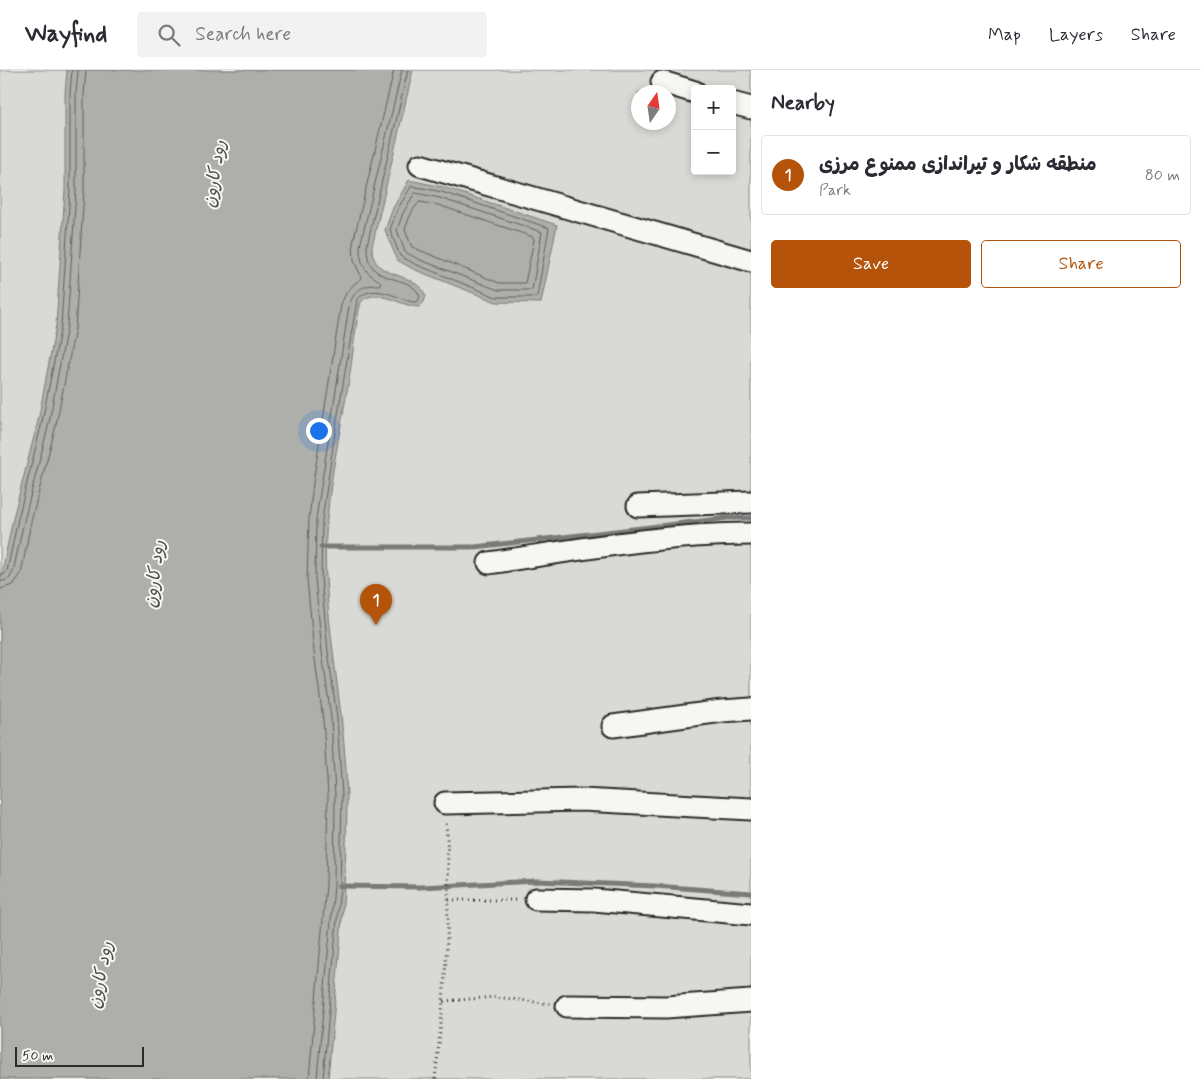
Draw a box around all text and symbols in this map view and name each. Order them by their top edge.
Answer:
search box [137,12,487,57]
text: Wayfind [25,19,107,50]
icon: search [155,21,183,49]
text: Search here [195,22,291,47]
text: Map [988,23,1021,47]
text: Layers [1049,23,1103,47]
text: Share [1131,23,1176,47]
north arrow [631,85,676,130]
map controls [691,85,736,175]
button: + [691,85,736,130]
text: Nearby [771,89,835,117]
button: − [691,130,736,175]
water label: رود کارون [198,138,232,210]
text: منطقه شکار و تیراندازی ممنوع مرزی [819,152,1096,177]
text: 1 [784,165,792,186]
text: 80 m [1145,165,1180,186]
text: Park [819,180,851,201]
button: Save [771,240,971,288]
button: Share [981,240,1181,288]
your location [306,418,332,444]
water label: رود کارون [139,539,171,609]
pin: 1 [360,584,392,625]
water label: رود کارون [83,939,119,1011]
scale bar [15,1044,144,1067]
text: 50 m [22,1047,53,1065]

